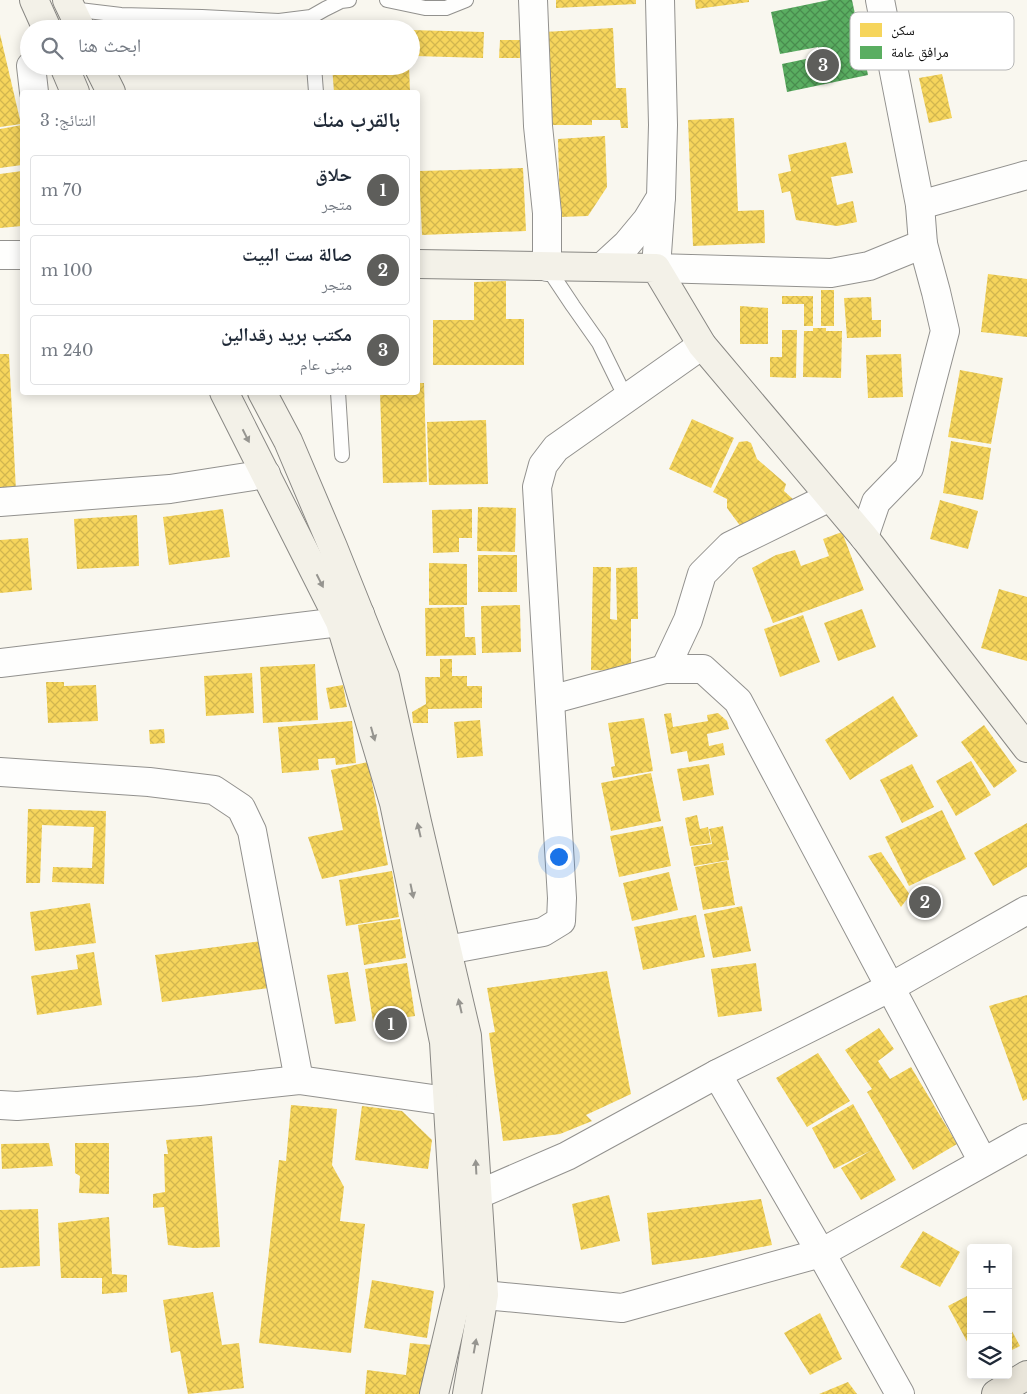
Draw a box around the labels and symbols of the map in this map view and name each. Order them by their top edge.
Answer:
legend [850,12,1014,70]
text: سكن [891,21,915,39]
text: مرافق عامة [891,43,949,62]
pin: 3 [807,46,839,84]
one-way arrow [242,429,250,443]
one-way arrow [316,574,324,588]
one-way arrow [370,726,378,741]
one-way arrow [415,823,423,838]
your location [546,844,572,870]
pin: 2 [909,883,941,921]
one-way arrow [408,884,416,899]
one-way arrow [456,998,464,1013]
pin: 1 [375,1005,407,1043]
one-way arrow [471,1159,479,1175]
one-way arrow [472,1338,480,1354]

